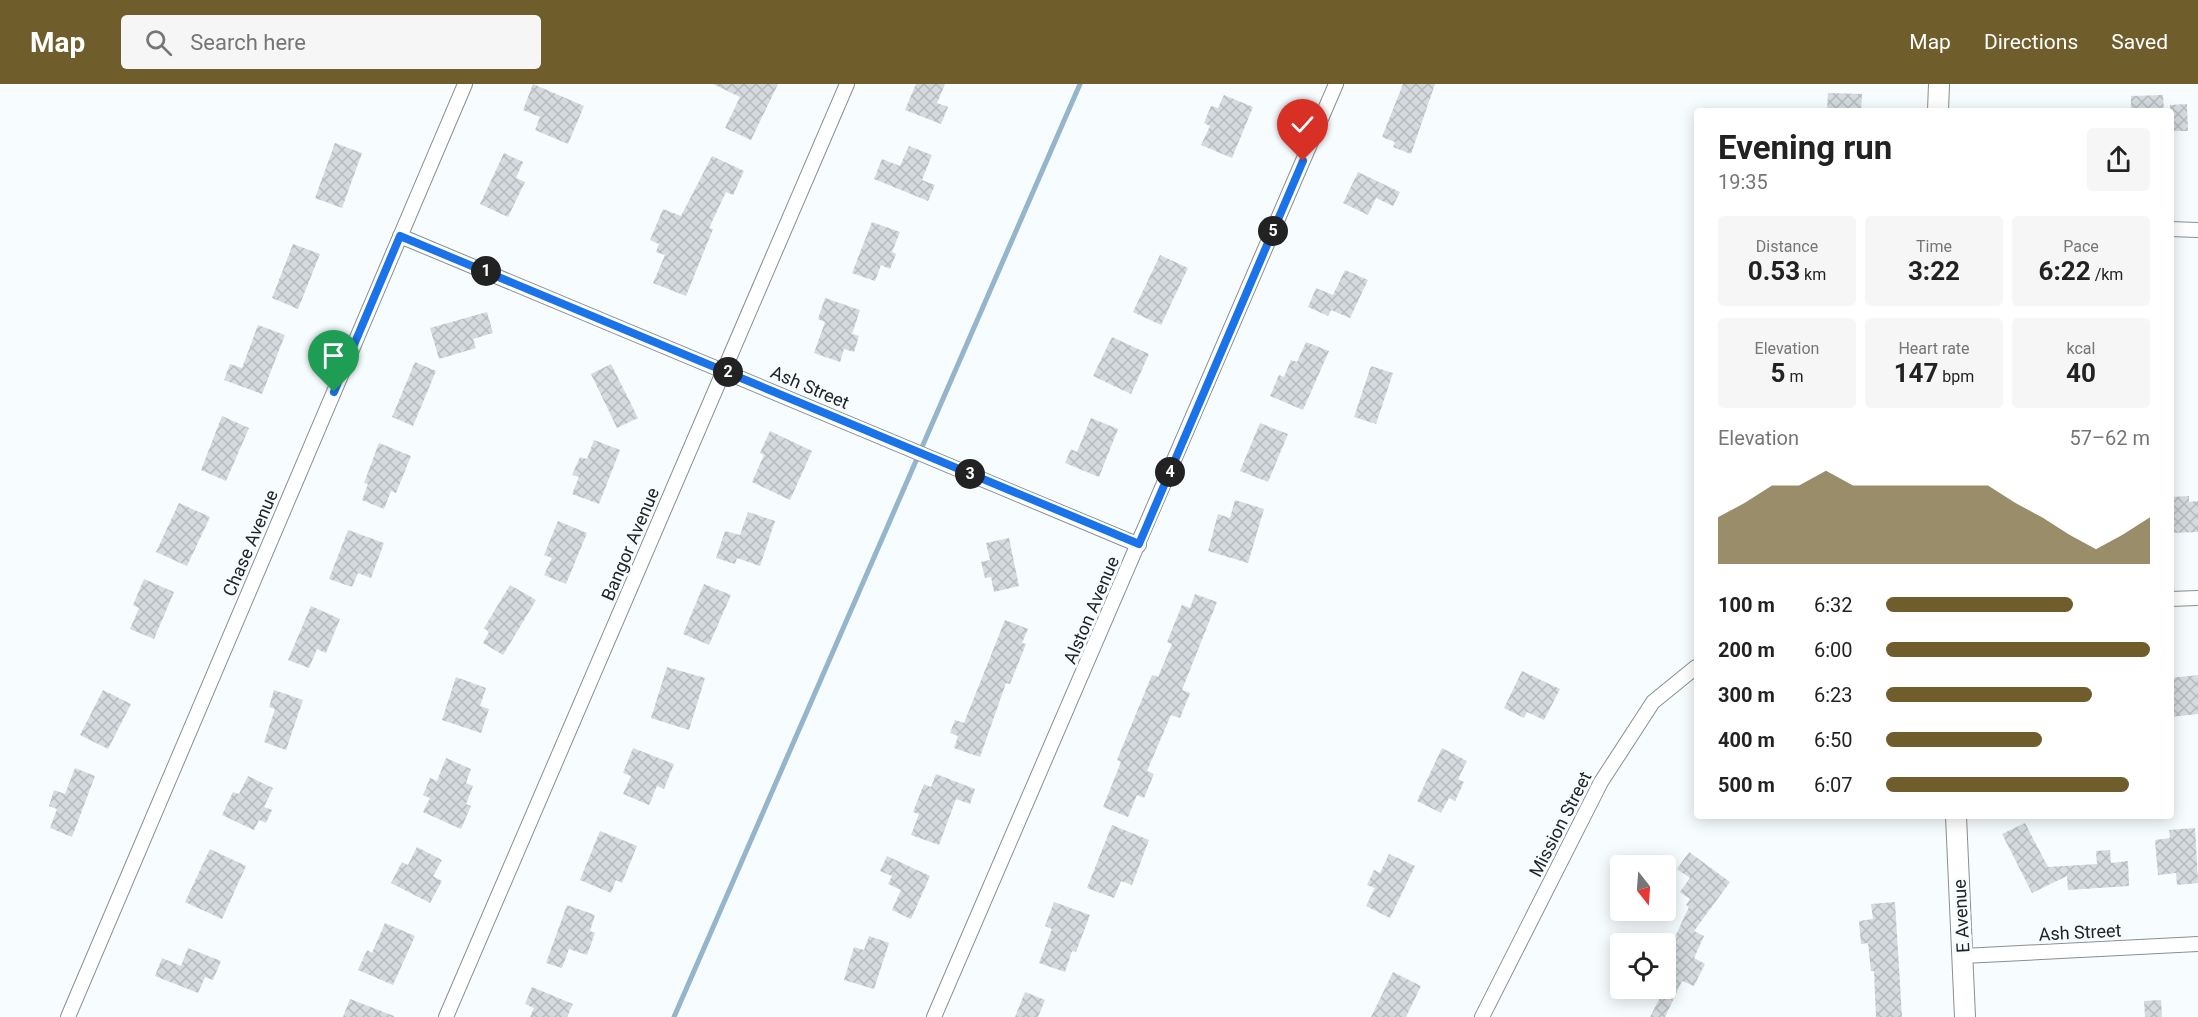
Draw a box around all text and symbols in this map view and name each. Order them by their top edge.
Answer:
search box [121,15,541,69]
text: Map [30,26,85,59]
icon: search [142,26,175,59]
text: Search here [190,30,306,55]
text: Map [1909,30,1951,54]
text: Directions [1984,30,2078,54]
text: Saved [2111,30,2168,54]
pin [1277,99,1328,161]
icon: check [1286,108,1319,141]
text: Evening run [1718,128,1892,167]
button: share [2087,128,2150,191]
text: 19:35 [1718,170,1768,194]
pin: 5 [1258,216,1288,246]
text: 5 [1268,221,1278,240]
text: Distance [1756,237,1818,256]
text: Time [1916,237,1952,256]
text: Pace [2063,237,2099,256]
pin: 1 [471,256,501,286]
text: 0.53 [1748,256,1800,286]
text: 3:22 [1908,256,1960,286]
text: 6:22 [2039,256,2091,286]
text: 1 [481,261,491,280]
text: km [1800,265,1826,284]
text: /km [2091,265,2123,284]
pin [308,330,359,392]
icon: arrive [317,339,350,372]
text: Elevation [1755,339,1819,358]
text: Heart rate [1898,339,1970,358]
text: kcal [2067,339,2095,358]
pin: 2 [713,357,743,387]
text: 5 [1771,358,1785,388]
text: 147 [1894,358,1938,388]
text: 40 [2066,358,2096,388]
street label: Ash Street [768,361,852,413]
text: 2 [723,362,733,381]
text: m [1785,367,1803,386]
text: bpm [1938,367,1974,386]
text: Elevation [1718,426,1799,450]
text: 57–62 m [2069,426,2150,450]
pin: 4 [1155,457,1185,487]
pin: 3 [955,459,985,489]
text: 4 [1165,462,1175,481]
text: 3 [965,464,975,483]
street label: Bangor Avenue [597,484,663,604]
street label: Chase Avenue [218,487,282,599]
street label: Alston Avenue [1059,553,1123,667]
text: 100 m [1718,593,1775,617]
text: 6:32 [1814,593,1853,617]
text: 200 m [1718,638,1775,662]
text: 6:00 [1814,638,1853,662]
text: 300 m [1718,683,1775,707]
text: 6:23 [1814,683,1853,707]
text: 400 m [1718,728,1775,752]
text: 6:50 [1814,728,1853,752]
street label: Mission Street [1524,768,1596,880]
text: 500 m [1718,773,1775,797]
text: 6:07 [1814,773,1853,797]
north arrow [1610,855,1676,921]
map controls [1610,855,1676,999]
street label: E Avenue [1949,879,1973,953]
street label: Ash Street [2038,919,2122,945]
button: locate [1610,933,1676,999]

